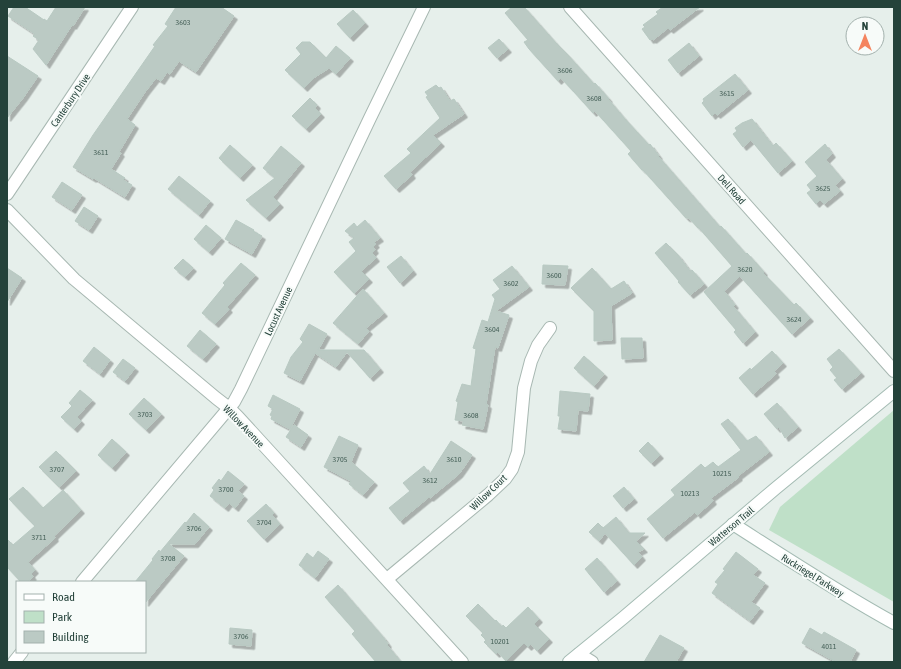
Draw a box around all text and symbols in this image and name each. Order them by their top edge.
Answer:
north arrow [845,16,885,56]
house number: 3603 [175,18,191,27]
text: N [862,20,868,32]
house number: 3606 [557,66,573,75]
street label: Canterbury Drive [49,71,92,129]
house number: 3615 [719,89,735,98]
house number: 3608 [586,94,602,103]
house number: 3611 [93,148,109,157]
street label: Dell Road [716,172,748,207]
house number: 3625 [815,184,831,193]
house number: 3620 [737,265,753,274]
house number: 3600 [546,271,562,280]
house number: 3602 [503,279,519,288]
street label: Locust Avenue [262,285,295,337]
house number: 3624 [786,315,802,324]
house number: 3604 [484,325,500,334]
street label: Willow Avenue [221,403,267,450]
house number: 3703 [137,410,153,419]
house number: 3608 [463,411,479,420]
house number: 3705 [332,455,348,464]
house number: 3610 [446,455,462,464]
house number: 3707 [49,465,65,474]
house number: 10215 [713,469,732,478]
street label: Willow Court [468,472,509,512]
house number: 3612 [422,476,438,485]
house number: 3700 [218,485,234,494]
house number: 10213 [681,489,700,498]
street label: Watterson Trail [707,504,756,548]
house number: 3704 [256,518,272,527]
house number: 3706 [186,524,202,533]
house number: 3711 [31,533,47,542]
street label: Ruckriegel Parkway [779,552,846,599]
house number: 3708 [160,554,176,563]
legend [16,581,146,653]
text: Road [52,590,75,604]
text: Park [52,610,73,624]
text: Building [52,630,90,644]
house number: 3706 [233,632,249,641]
house number: 10201 [491,637,510,646]
house number: 4011 [821,642,837,651]

